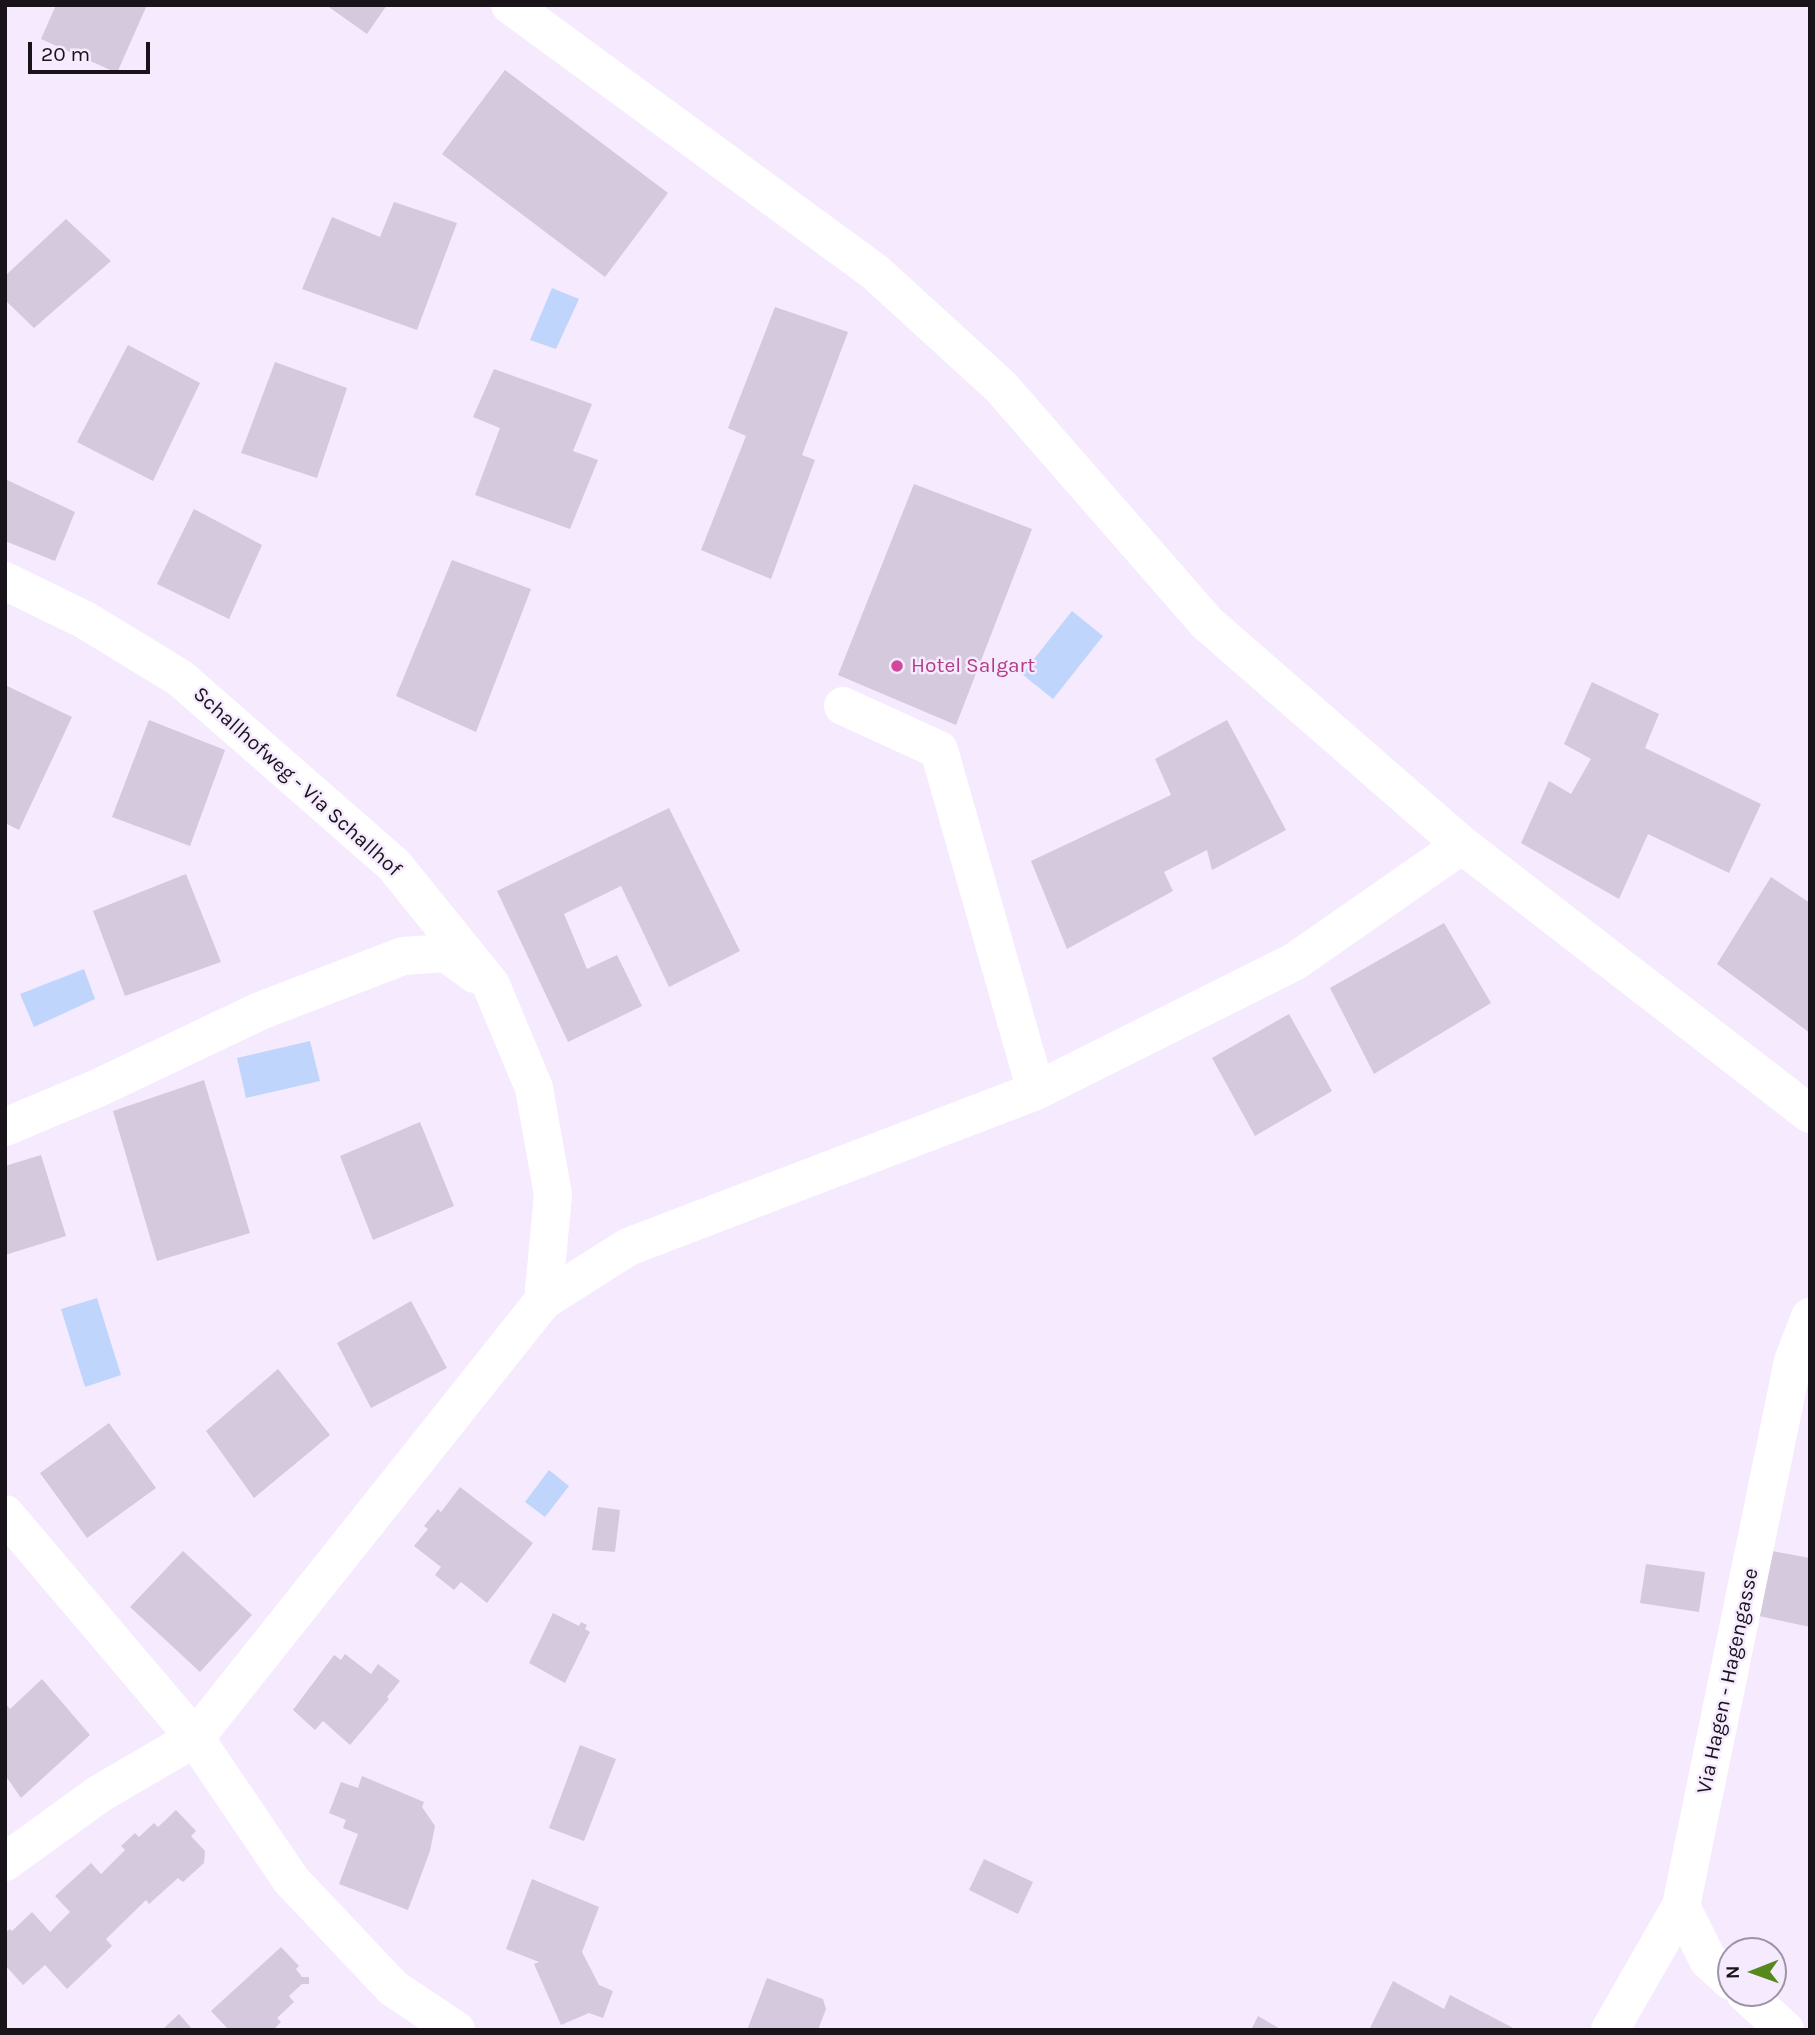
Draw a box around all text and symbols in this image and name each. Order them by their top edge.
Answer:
scale bar [32,28,154,72]
text: 20 m [41,42,90,66]
place label: Hotel Salgart [911,653,1035,679]
marker: Hotel Salgart [889,658,905,674]
street label: Schallhofweg - Via Schallhof [188,682,406,882]
street label: Via Hagen - Hagengasse [1692,1566,1764,1796]
north arrow [1717,1937,1787,2007]
text: N [1722,1965,1744,1979]

